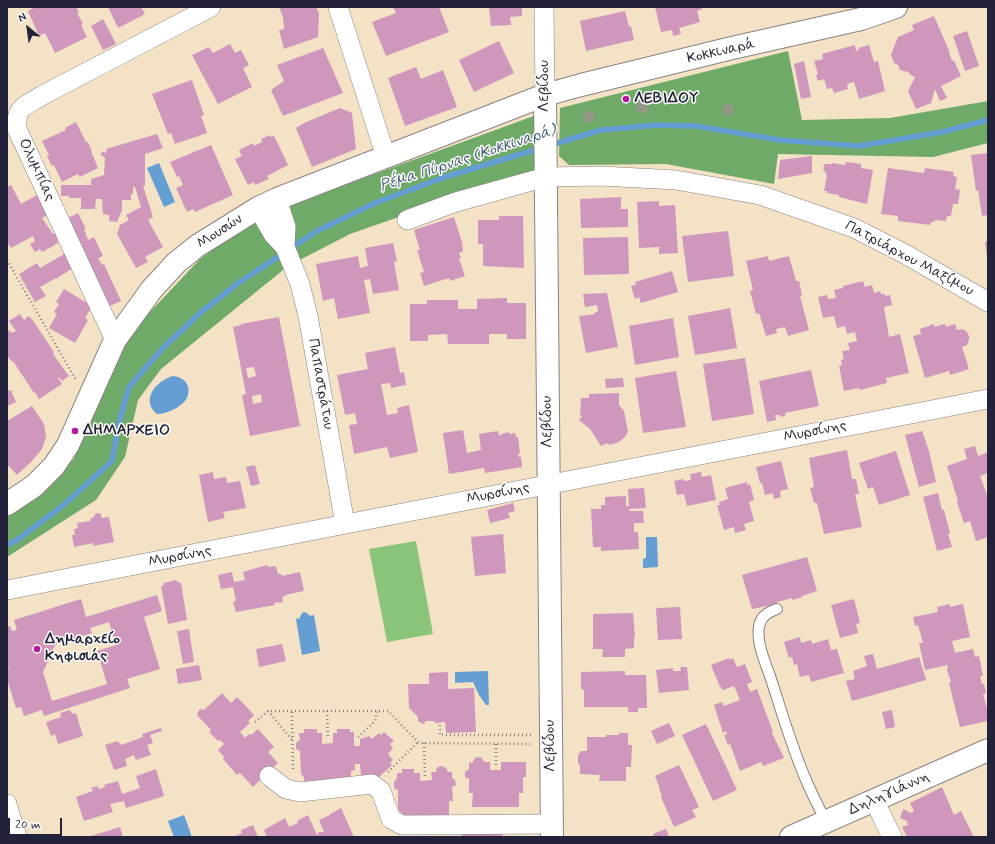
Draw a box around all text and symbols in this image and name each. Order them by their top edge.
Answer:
north arrow [8,8,48,48]
text: N [16,10,29,25]
street label: Κοκκιναρά [685,35,757,69]
street label: Λεβίδου [536,60,554,112]
place label: ΛΕΒΙΔΟΥ [634,90,698,108]
marker: ΛΕΒΙΔΟΥ [621,94,631,104]
water label: Ρέμα Πύρνας (Κοκκιναρά) [378,121,558,197]
street label: Ολυμπίας [14,136,58,204]
street label: Μουσών [194,211,246,253]
street label: Πατριάρχου Μαξίμου [842,217,976,301]
street label: Παπαστράτου [303,337,337,431]
street label: Λεβίδου [539,396,557,448]
street label: Μυρσίνης [782,417,848,447]
place label: ΔΗΜΑΡΧΕΙΟ [83,422,170,440]
marker: ΔΗΜΑΡΧΕΙΟ [70,426,80,436]
street label: Μυρσίνης [465,479,531,509]
street label: Μυρσίνης [147,542,213,572]
place label: Δημαρχείο Κηφισιάς [45,631,120,666]
marker: Δημαρχείο Κηφισιάς [32,644,42,654]
street label: Λεβίδου [542,720,560,772]
street label: Δηληγιάννη [846,768,932,820]
scale bar [10,810,64,836]
text: 20 m [15,817,41,833]

